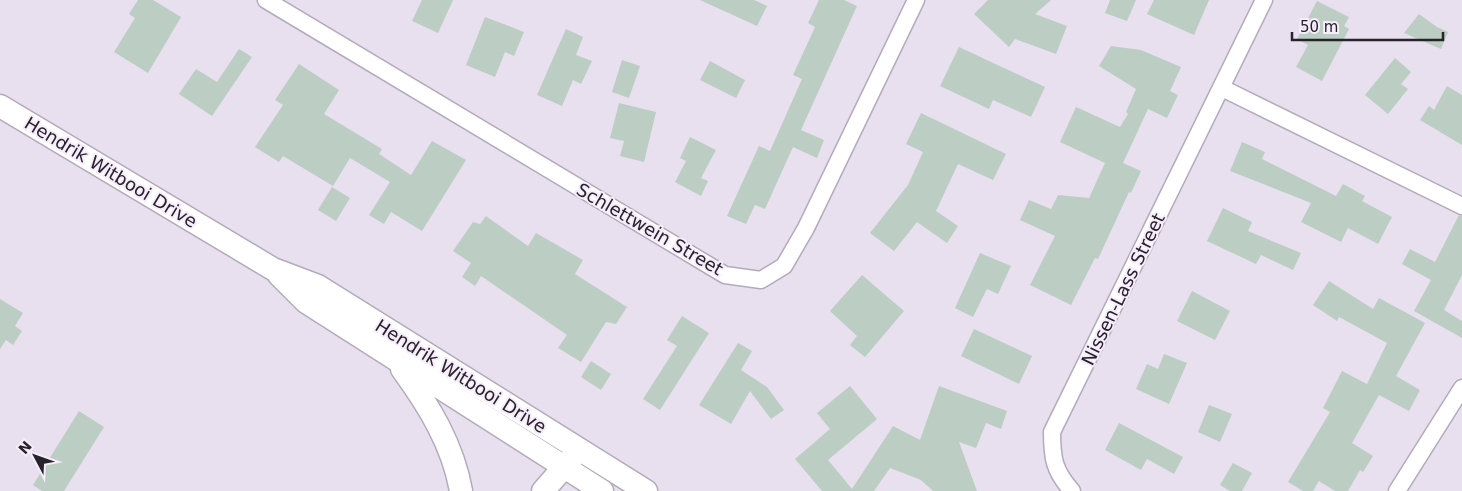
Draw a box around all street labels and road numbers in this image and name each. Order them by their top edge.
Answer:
street label: Hendrik Witbooi Drive [21,112,201,232]
street label: Schlettwein Street [573,179,727,279]
street label: Nissen-Lass Street [1077,210,1169,368]
street label: Hendrik Witbooi Drive [372,315,550,437]

